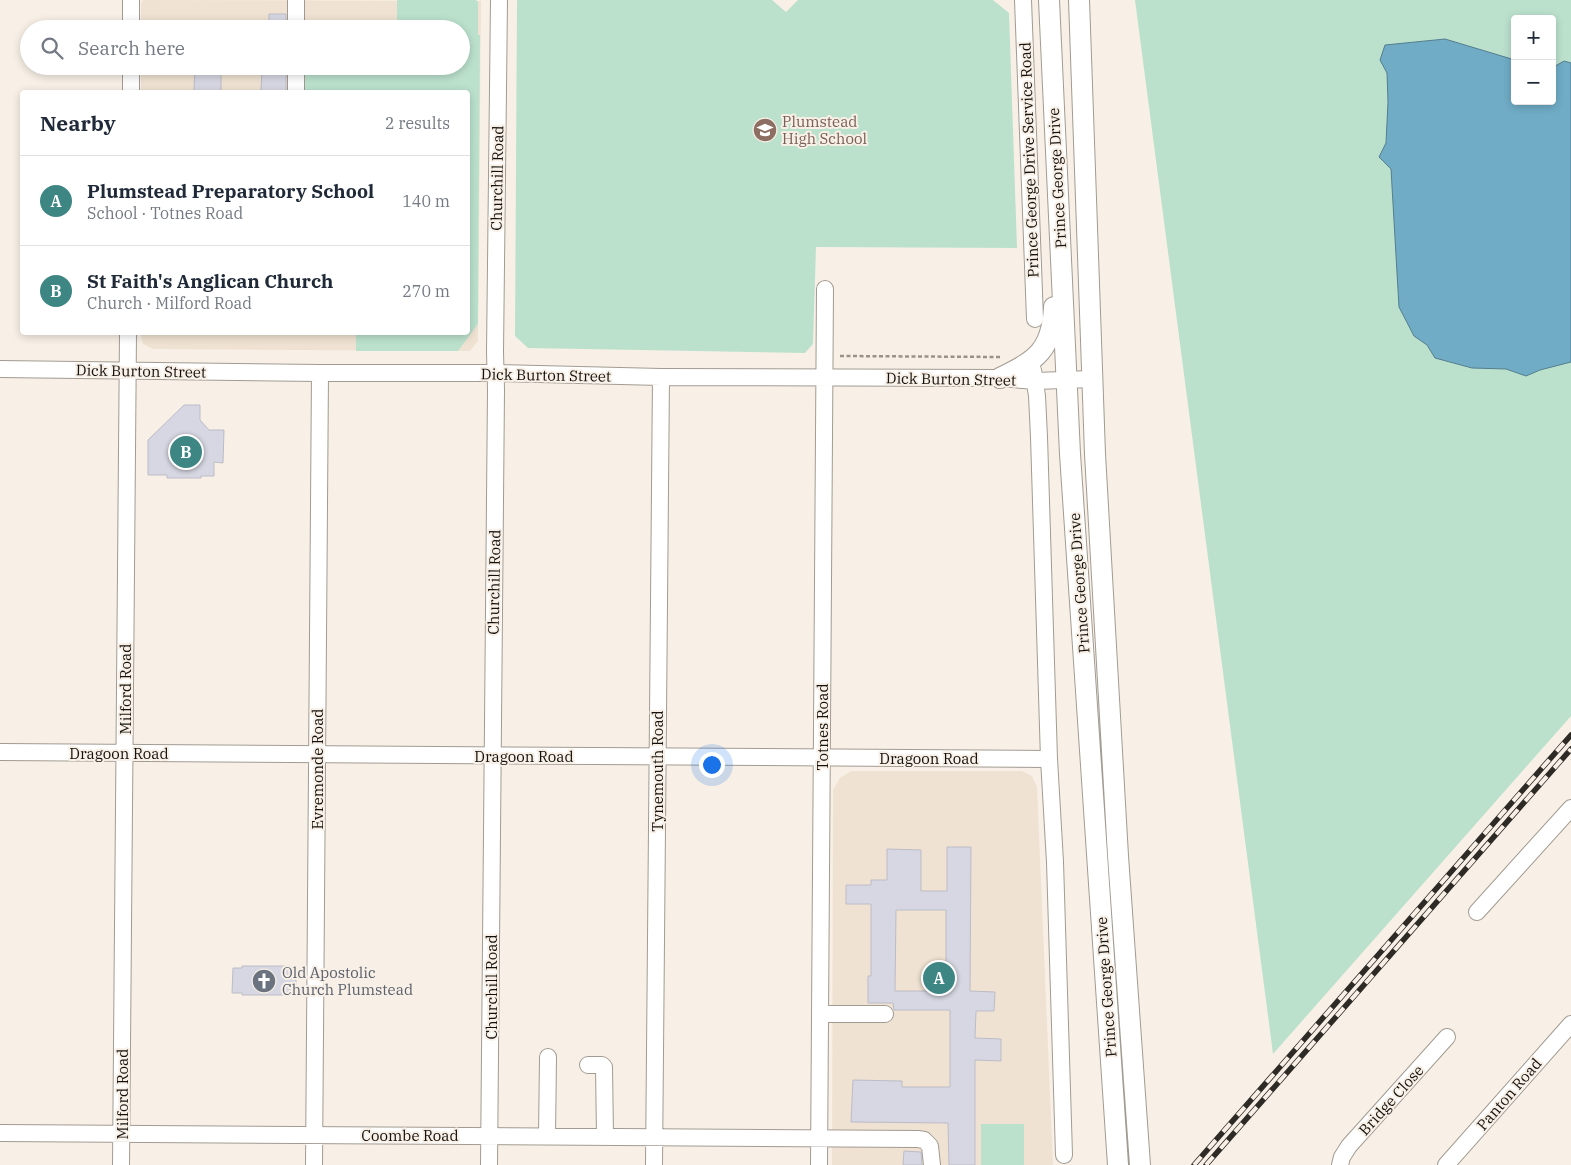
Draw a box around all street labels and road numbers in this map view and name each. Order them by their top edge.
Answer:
street label: Prince George Drive Service Road [1015,42,1043,278]
street label: Prince George Drive [1044,107,1070,249]
street label: Churchill Road [487,125,507,231]
street label: Dick Burton Street [76,360,206,382]
street label: Dick Burton Street [481,364,611,386]
street label: Dick Burton Street [886,368,1016,390]
street label: Prince George Drive [1065,512,1093,654]
street label: Churchill Road [484,529,504,635]
street label: Milford Road [116,644,135,734]
street label: Totnes Road [813,683,832,771]
street label: Evremonde Road [308,709,327,830]
street label: Tynemouth Road [648,710,667,832]
street label: Dragoon Road [69,744,169,763]
street label: Dragoon Road [474,747,574,766]
street label: Dragoon Road [879,749,979,768]
street label: Prince George Drive [1092,916,1120,1058]
street label: Churchill Road [482,934,501,1040]
street label: Milford Road [113,1049,132,1139]
street label: Panton Road [1472,1054,1546,1134]
street label: Bridge Close [1354,1061,1428,1139]
street label: Coombe Road [361,1126,459,1145]

